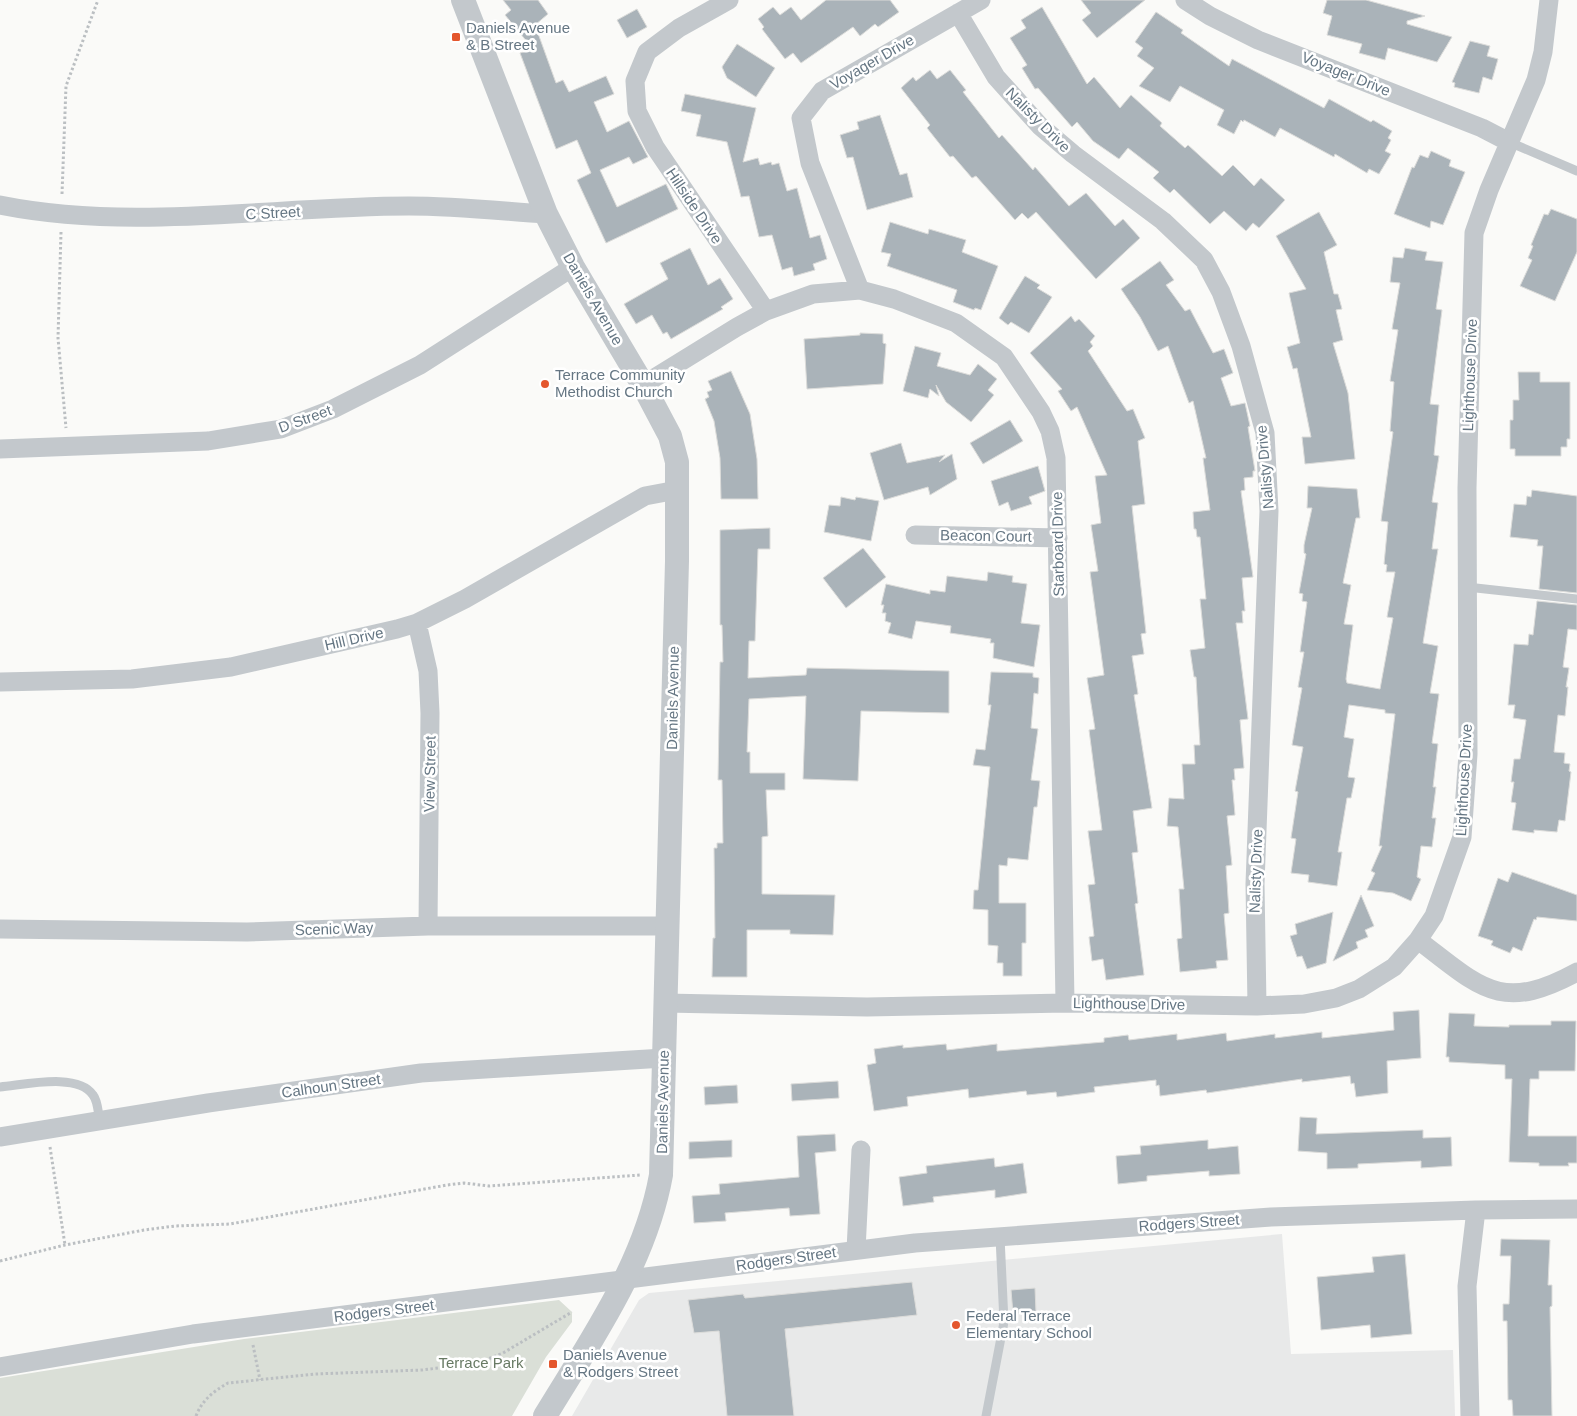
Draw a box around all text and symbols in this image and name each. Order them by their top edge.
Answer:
place label: Daniels Avenue & B Street [466,19,570,53]
marker: Daniels Avenue & B Street [450,31,462,43]
street label: Voyager Drive [827,31,917,92]
street label: Voyager Drive [1299,48,1393,99]
street label: Nalisty Drive [1003,84,1074,155]
street label: Hillside Drive [663,165,726,247]
street label: C Street [245,203,302,222]
street label: Daniels Avenue [560,249,627,348]
street label: Lighthouse Drive [1459,318,1480,432]
place label: Terrace Community Methodist Church [555,366,686,400]
marker: Terrace Community Methodist Church [539,378,551,390]
street label: D Street [276,401,334,436]
street label: Nalisty Drive [1252,424,1277,510]
street label: Starboard Drive [1048,491,1067,597]
street label: Beacon Court [940,526,1033,545]
street label: Hill Drive [323,623,385,654]
street label: Daniels Avenue [663,646,682,750]
street label: Lighthouse Drive [1452,723,1475,837]
street label: View Street [420,735,439,812]
street label: Nalisty Drive [1246,829,1265,913]
street label: Scenic Way [294,919,374,938]
street label: Lighthouse Drive [1073,994,1185,1013]
street label: Daniels Avenue [653,1050,672,1154]
street label: Calhoun Street [280,1070,382,1101]
street label: Rodgers Street [1138,1210,1241,1234]
street label: Rodgers Street [735,1243,838,1274]
street label: Rodgers Street [333,1296,436,1325]
place label: Federal Terrace Elementary School [966,1307,1092,1341]
marker: Federal Terrace Elementary School [950,1319,962,1331]
place label: Daniels Avenue & Rodgers Street [563,1346,679,1380]
park label: Terrace Park [438,1354,524,1371]
marker: Daniels Avenue & Rodgers Street [547,1358,559,1370]

